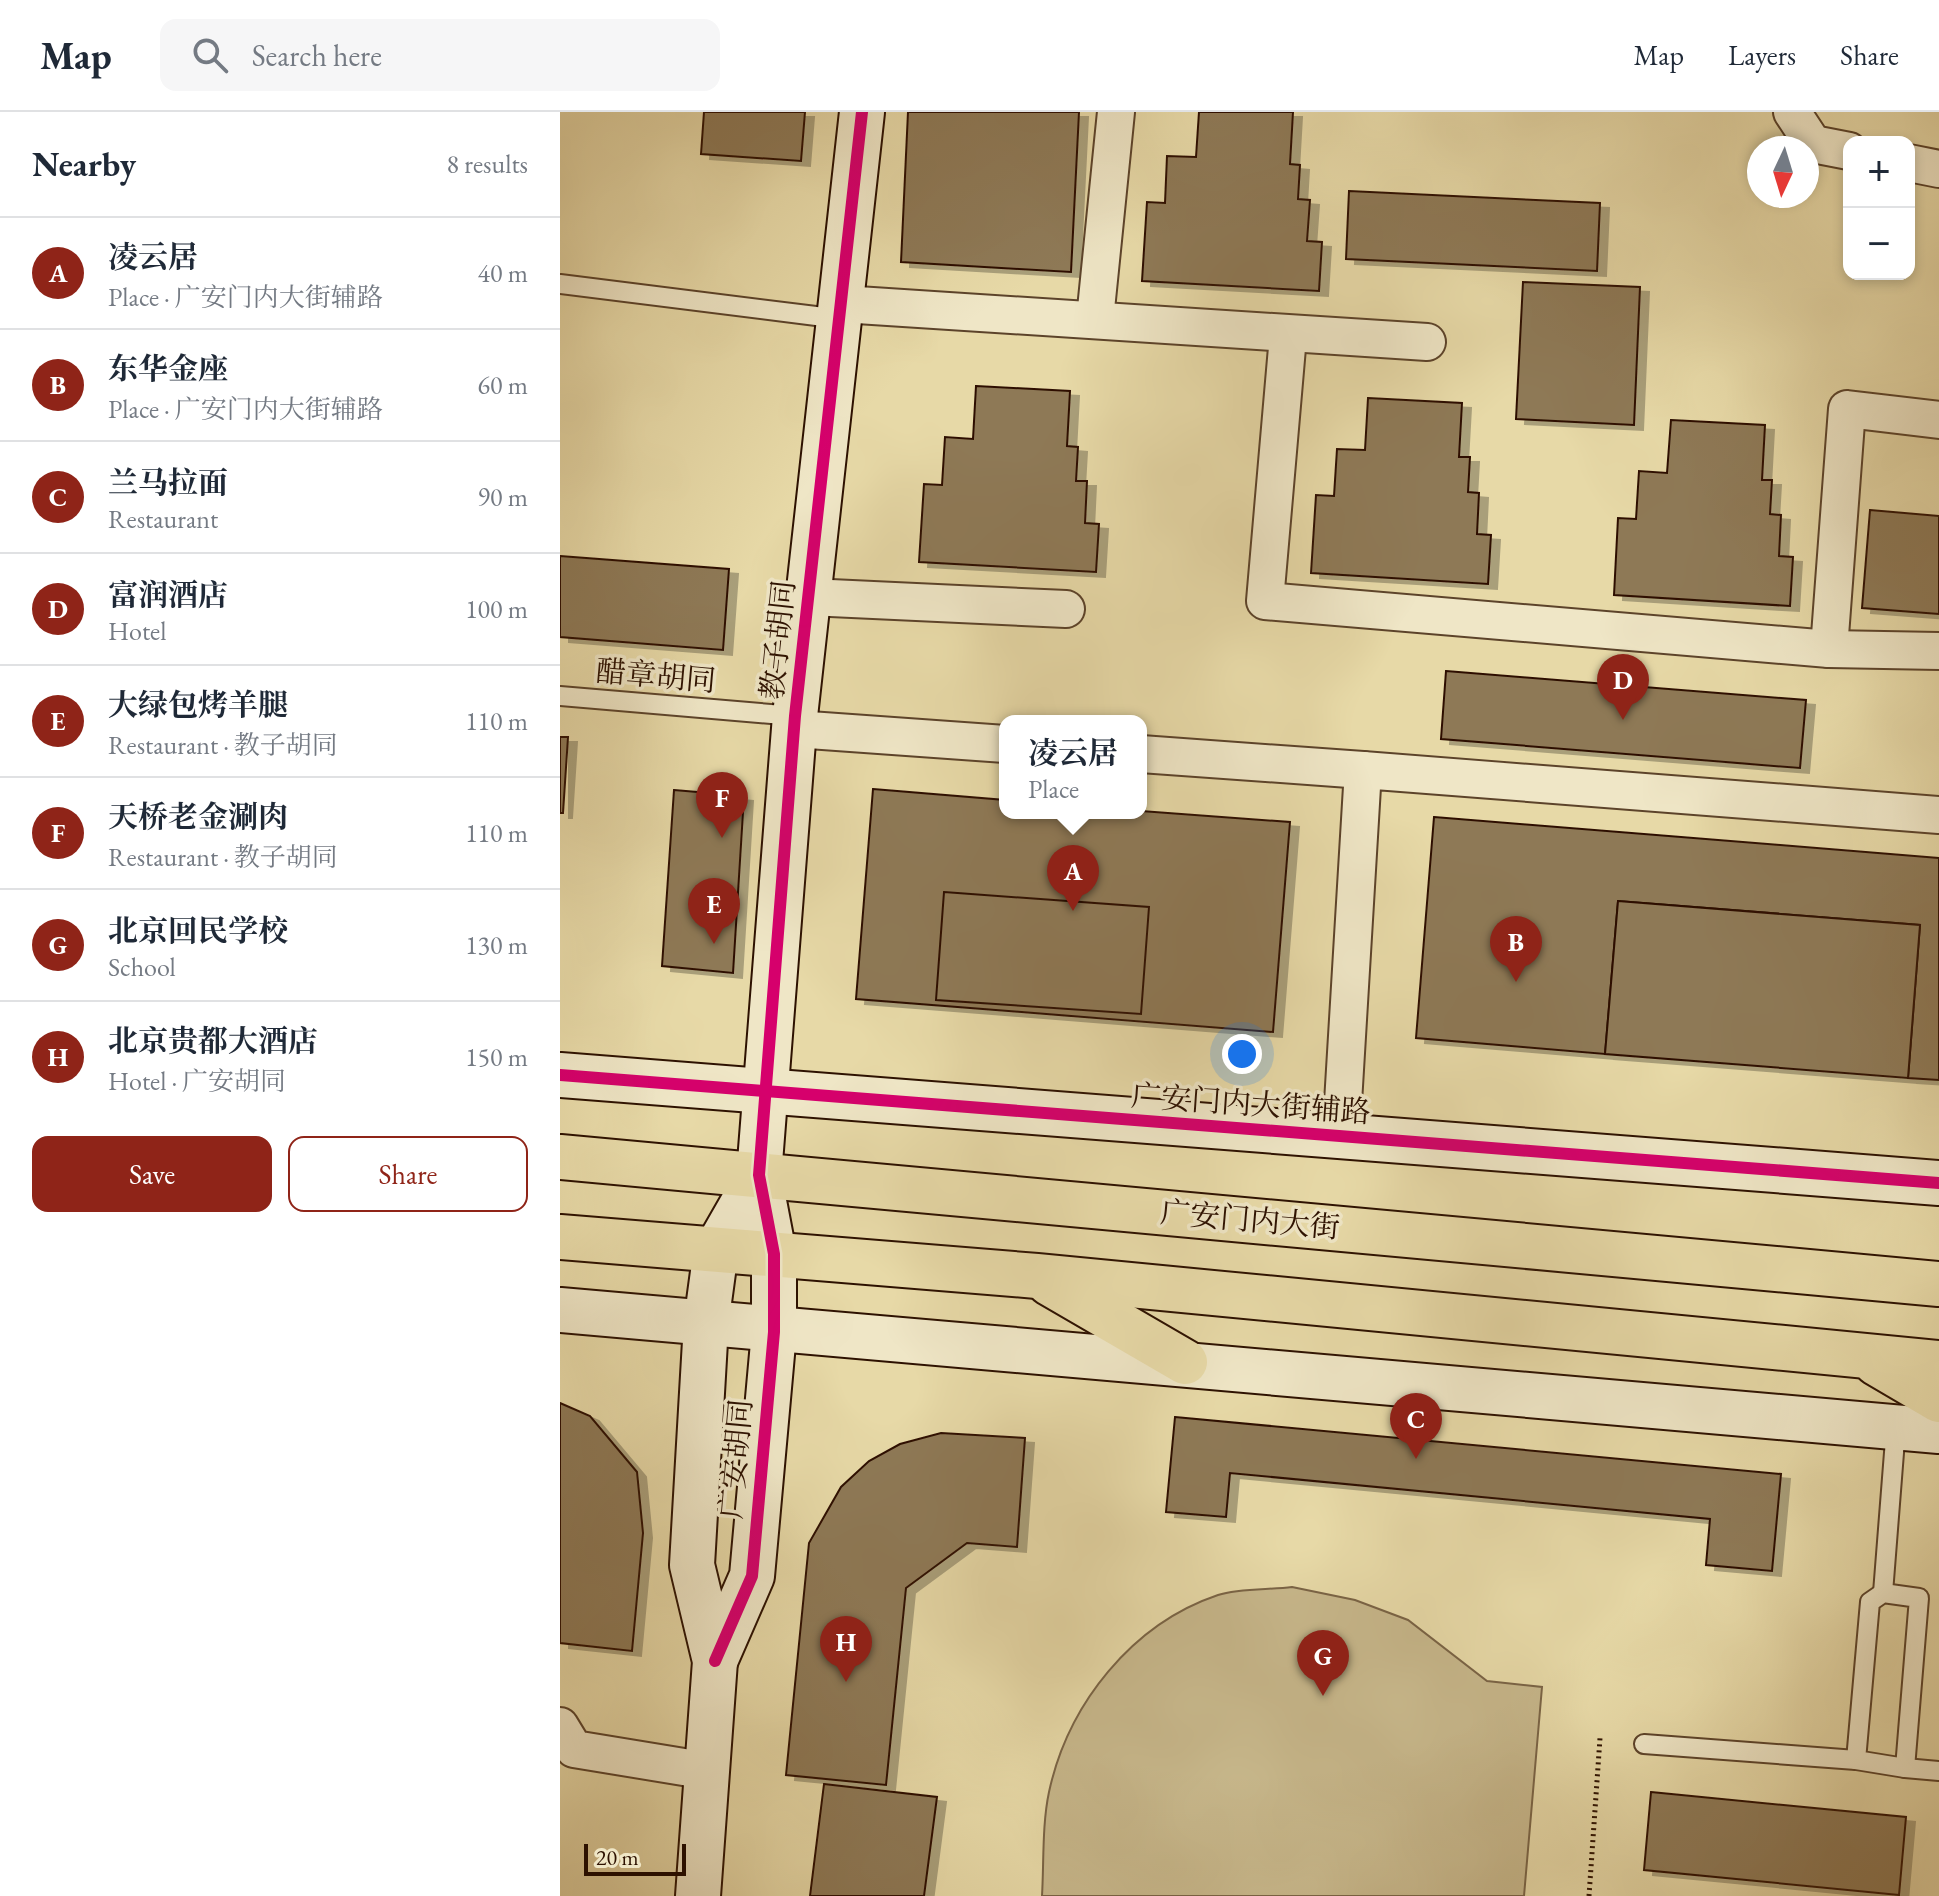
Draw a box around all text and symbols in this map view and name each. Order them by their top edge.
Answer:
search box [160,19,720,91]
text: Map [40,31,112,80]
icon: search [188,33,232,77]
text: Search here [252,36,382,75]
text: Map [1634,37,1684,73]
text: Layers [1728,37,1796,73]
text: Share [1840,37,1899,73]
north arrow [1747,136,1819,208]
map controls [1843,136,1915,280]
button: + [1843,136,1915,208]
text: Nearby [32,142,136,186]
text: 8 results [447,147,528,181]
button: − [1843,208,1915,280]
text: 凌云居 [108,237,198,276]
text: A [49,256,67,290]
text: 40 m [478,256,528,290]
text: Place · 广安门内大街辅路 [108,280,383,314]
text: 东华金座 [108,349,228,388]
text: B [50,368,66,402]
text: 60 m [478,368,528,402]
text: Place · 广安门内大街辅路 [108,392,383,426]
text: 兰马拉面 [108,463,228,502]
text: C [49,480,67,514]
text: 90 m [478,480,528,514]
text: Restaurant [108,502,218,536]
text: 富润酒店 [108,575,228,614]
street label: 教子胡同 [752,578,803,702]
text: D [48,592,68,626]
text: 100 m [465,592,528,626]
text: Hotel [108,614,166,648]
street label: 醋章胡同 [595,651,718,700]
pin: D [1597,654,1649,720]
text: 大绿包烤羊腿 [108,685,288,724]
text: E [51,704,65,738]
text: 110 m [465,704,528,738]
popup [999,715,1147,819]
text: Restaurant · 教子胡同 [108,728,338,762]
text: 凌云居 [1028,733,1118,772]
pin: F [696,772,748,838]
text: Place [1028,772,1079,806]
text: 天桥老金涮肉 [108,797,288,836]
text: F [51,816,65,850]
text: 110 m [465,816,528,850]
text: Restaurant · 教子胡同 [108,840,338,874]
pin: A [1047,845,1099,911]
pin: E [688,878,740,944]
text: 北京回民学校 [108,911,288,950]
pin: B [1490,916,1542,982]
text: G [49,928,67,962]
text: 130 m [465,928,528,962]
text: School [108,950,176,984]
text: 北京贵都大酒店 [108,1021,318,1060]
your location [1222,1034,1262,1074]
text: H [48,1040,68,1074]
text: 150 m [465,1040,528,1074]
text: Hotel · 广安胡同 [108,1064,286,1098]
street label: 广安门内大街辅路 [1130,1076,1372,1131]
button: Save [32,1136,272,1212]
button: Share [288,1136,528,1212]
street label: 广安门内大街 [1159,1192,1341,1247]
pin: C [1390,1393,1442,1459]
street label: 广安胡同 [711,1397,760,1520]
pin: H [820,1616,872,1682]
pin: G [1297,1630,1349,1696]
scale bar [584,1840,686,1876]
text: 20 m [596,1843,639,1872]

